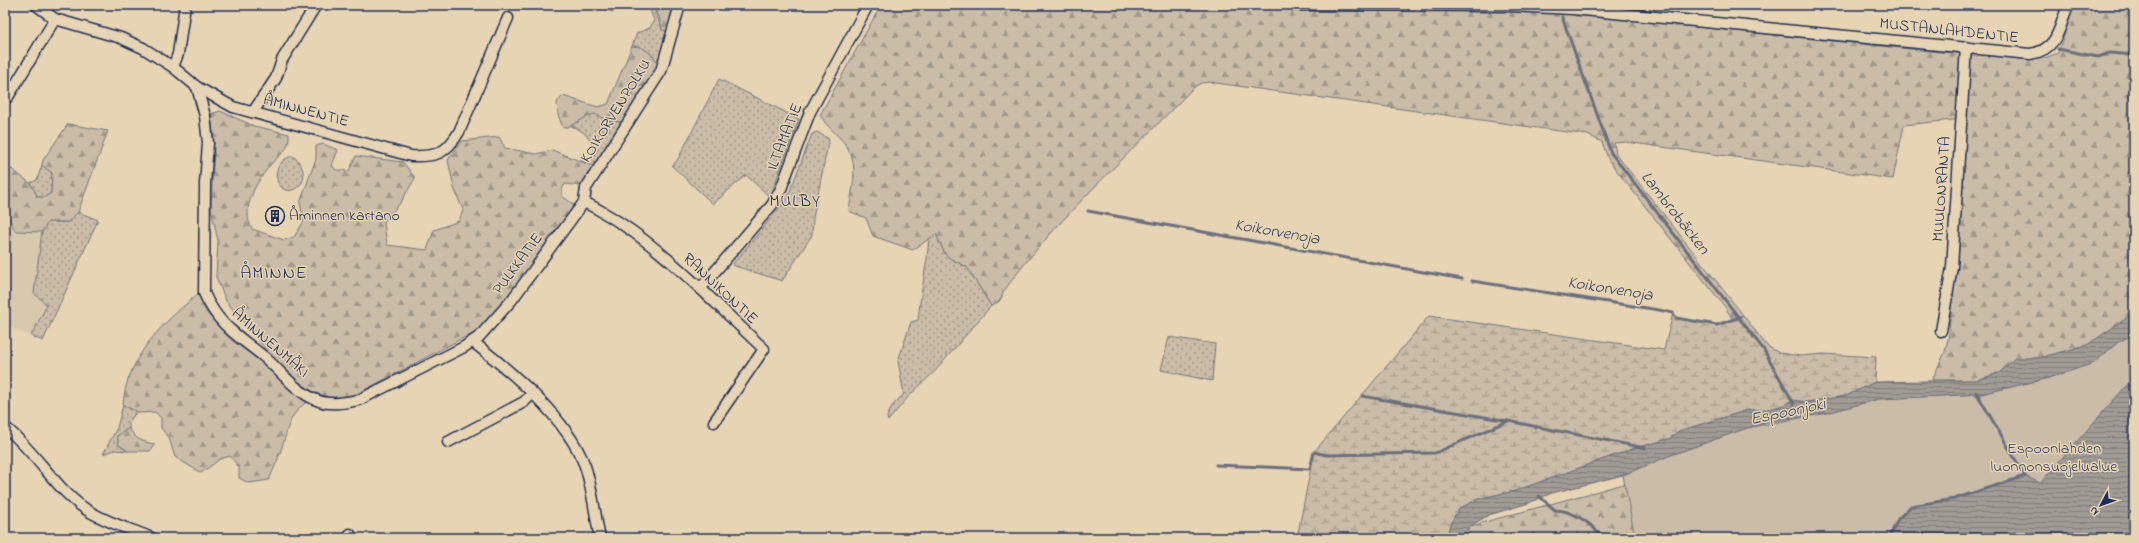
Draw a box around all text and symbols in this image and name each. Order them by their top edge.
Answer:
street label: MUSTANLAHDENTIE [1878,12,2020,50]
street label: KOIKORVENPOLKU [574,54,658,168]
street label: ÅMINNENTIE [260,88,352,134]
street label: ILTAMATIE [761,100,809,174]
street label: MUULONRANTA [1926,135,1958,243]
water label: Lambrobäcken [1634,166,1716,261]
district label: MULBY [769,189,821,214]
place label: Åminnen kartano [289,204,400,228]
building icon: Åminnen kartano [264,205,286,227]
water label: Koikorvenoja [1233,212,1322,252]
street label: PULKKATIE [487,228,549,300]
street label: RANNIKONTIE [677,248,763,330]
district label: ÅMINNE [240,261,308,287]
water label: Koikorvenoja [1566,270,1655,308]
street label: ÅMINNENMÄKI [226,302,314,384]
water label: Espoonjoki [1748,391,1830,432]
park label: Espoonlahden luonnonsuojelualue [1990,437,2118,479]
north arrow [2081,485,2121,525]
text: N [2086,503,2103,519]

